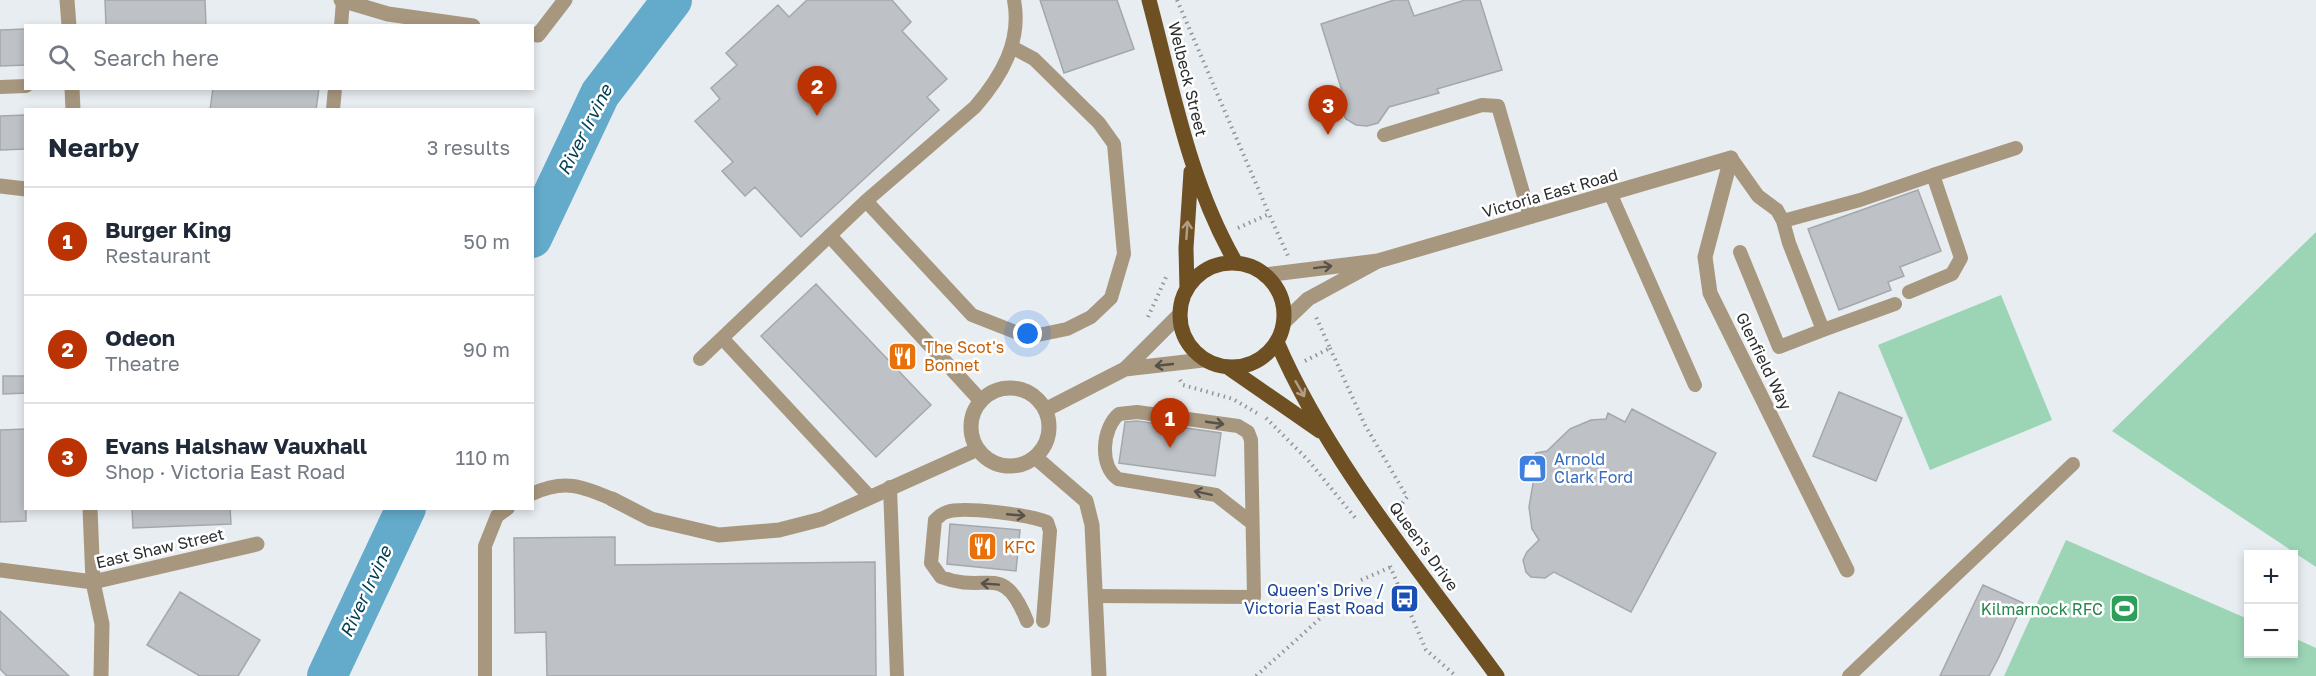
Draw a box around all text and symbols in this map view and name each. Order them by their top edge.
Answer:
street label: Welbeck Street [1164,20,1212,138]
search box [24,24,534,90]
icon: search [45,41,78,74]
text: Search here [93,44,219,71]
pin: 2 [798,66,836,116]
water label: River Irvine [552,79,617,178]
pin: 3 [1308,86,1348,135]
text: Nearby [48,132,139,163]
text: 3 results [427,135,510,159]
street label: Victoria East Road [1480,164,1620,222]
text: Burger King [105,216,231,243]
one-way arrow [1182,221,1193,241]
text: 1 [62,229,73,253]
text: 50 m [463,229,510,253]
text: Restaurant [105,243,211,267]
one-way arrow [1313,261,1333,272]
street label: Glenfield Way [1732,309,1796,413]
your location [1013,319,1042,348]
text: Odeon [105,324,175,351]
text: 2 [61,337,74,361]
text: 90 m [463,337,510,361]
place label: The Scot's Bonnet [924,337,1004,375]
restaurant icon: The Scot's Bonnet [887,340,919,372]
text: Theatre [105,351,180,375]
one-way arrow [1155,360,1174,371]
one-way arrow [1294,380,1306,397]
pin: 1 [1150,398,1190,448]
one-way arrow [1205,417,1225,428]
text: Evans Halshaw Vauxhall [105,432,367,459]
text: 3 [61,445,74,469]
text: 110 m [456,445,510,469]
place label: Arnold Clark Ford [1554,449,1633,487]
shop icon: Arnold Clark Ford [1517,452,1549,484]
text: Shop · Victoria East Road [105,459,345,483]
one-way arrow [1194,487,1213,498]
street label: Queen's Drive [1385,497,1463,595]
one-way arrow [1005,510,1025,521]
street label: East Shaw Street [94,524,226,572]
restaurant icon: KFC [967,531,999,563]
place label: KFC [1004,537,1035,557]
water label: River Irvine [334,541,397,641]
map controls [2244,550,2298,658]
button: + [2244,550,2298,604]
one-way arrow [981,578,1001,589]
place label: Queen's Drive / Victoria East Road [1244,580,1384,618]
bus stop icon: Queen's Drive / Victoria East Road [1389,583,1421,615]
sports icon: Kilmarnock RFC [2108,593,2140,625]
place label: Kilmarnock RFC [1981,599,2103,619]
button: − [2244,604,2298,658]

